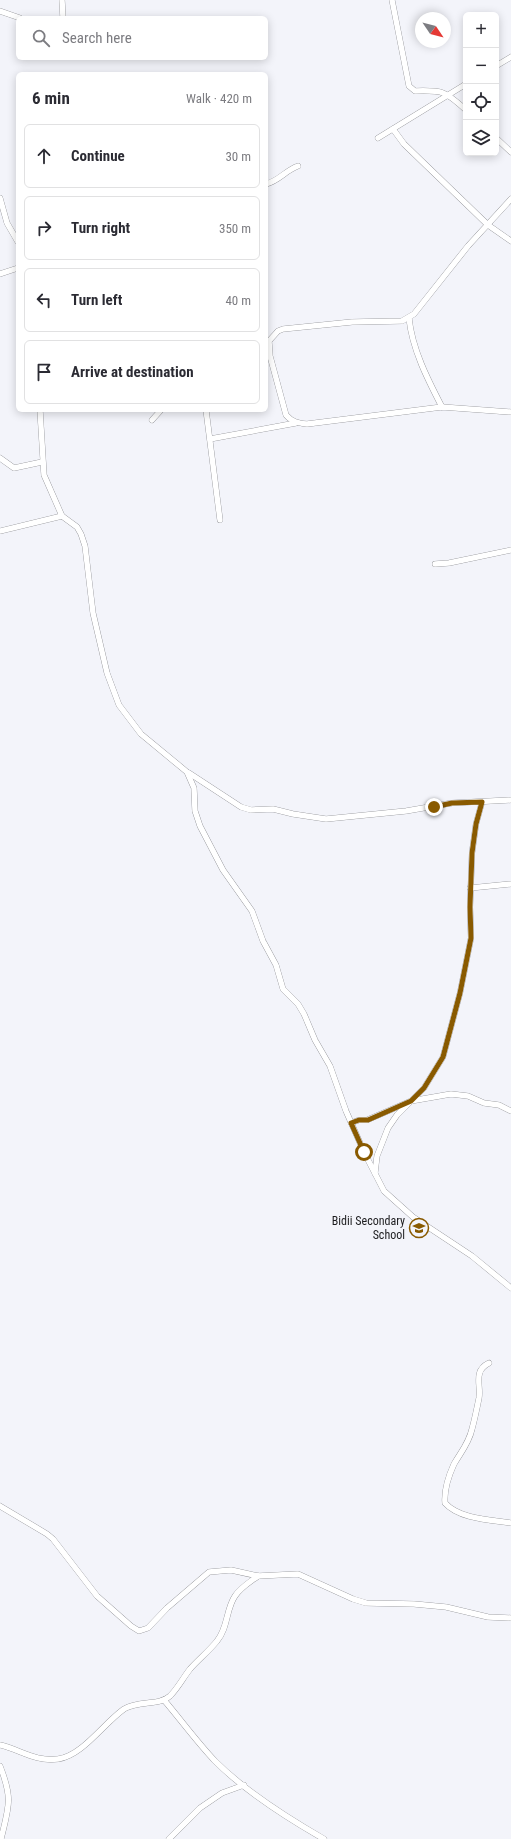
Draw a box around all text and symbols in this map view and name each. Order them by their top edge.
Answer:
north arrow [415,12,451,48]
map controls [463,12,499,156]
button: + [463,12,499,48]
search box [16,16,268,60]
icon: search [30,27,52,49]
text: Search here [62,29,132,47]
button: − [463,48,499,84]
button: locate [463,84,499,120]
text: 6 min [32,88,70,108]
text: Walk · 420 m [186,91,252,106]
button: layers [463,120,499,156]
icon: ahead [33,145,55,167]
text: Continue [71,147,125,165]
text: 30 m [225,149,251,164]
icon: right [33,217,55,239]
text: Turn right [71,219,130,237]
text: 350 m [219,221,251,236]
icon: left [33,289,55,311]
text: Turn left [71,291,122,309]
text: 40 m [225,293,251,308]
icon: arrive [33,361,55,383]
text: Arrive at destination [71,363,194,381]
route end [425,798,443,816]
route start [355,1143,373,1161]
place label: Bidii Secondary School [332,1214,405,1242]
school or university icon: Bidii Secondary School [408,1217,430,1239]

